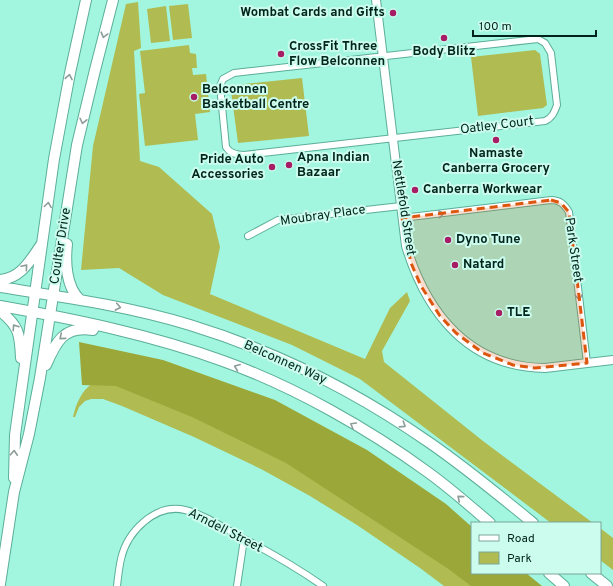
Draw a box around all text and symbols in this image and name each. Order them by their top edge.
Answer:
place label: Wombat Cards and Gifts [240,5,385,21]
marker: Wombat Cards and Gifts [388,8,398,18]
scale bar [473,12,596,38]
text: 100 m [479,19,512,35]
one-way arrow [100,31,109,38]
marker: Body Blitz [439,33,449,43]
place label: CrossFit Three Flow Belconnen [289,39,385,70]
place label: Body Blitz [412,44,476,60]
marker: CrossFit Three Flow Belconnen [276,49,286,59]
one-way arrow [65,73,73,80]
place label: Belconnen Basketball Centre [202,82,309,113]
marker: Belconnen Basketball Centre [189,92,199,102]
street label: Oatley Court [459,114,535,138]
one-way arrow [79,118,87,124]
marker: Namaste Canberra Grocery [491,135,501,145]
place label: Namaste Canberra Grocery [442,146,551,177]
place label: Apna Indian Bazaar [297,150,370,181]
place label: Pride Auto Accessories [191,152,264,183]
street label: Nettlefold Street [388,159,418,257]
marker: Apna Indian Bazaar [284,160,294,170]
marker: Pride Auto Accessories [267,162,277,172]
place label: Canberra Workwear [423,182,542,198]
marker: Canberra Workwear [410,185,420,195]
one-way arrow [43,202,52,208]
street label: Moubray Place [279,202,367,230]
street label: Coulter Drive [47,207,75,285]
one-way arrow [438,209,444,218]
street label: Park Street [561,216,586,284]
place label: Dyno Tune [456,232,520,248]
marker: Dyno Tune [443,235,453,245]
place label: Natard [463,257,504,273]
marker: Natard [450,260,460,270]
one-way arrow [20,264,27,272]
one-way arrow [574,294,583,300]
one-way arrow [115,303,121,311]
place label: TLE [507,305,530,321]
marker: TLE [494,308,504,318]
one-way arrow [12,324,20,331]
one-way arrow [60,333,67,340]
street label: Belconnen Way [241,338,329,389]
one-way arrow [233,363,240,371]
one-way arrow [399,420,406,427]
one-way arrow [350,422,357,429]
one-way arrow [10,450,18,456]
one-way arrow [458,495,465,502]
street label: Arndell Street [185,505,265,557]
legend [471,522,601,574]
text: Road [507,531,535,547]
text: Park [507,551,532,567]

